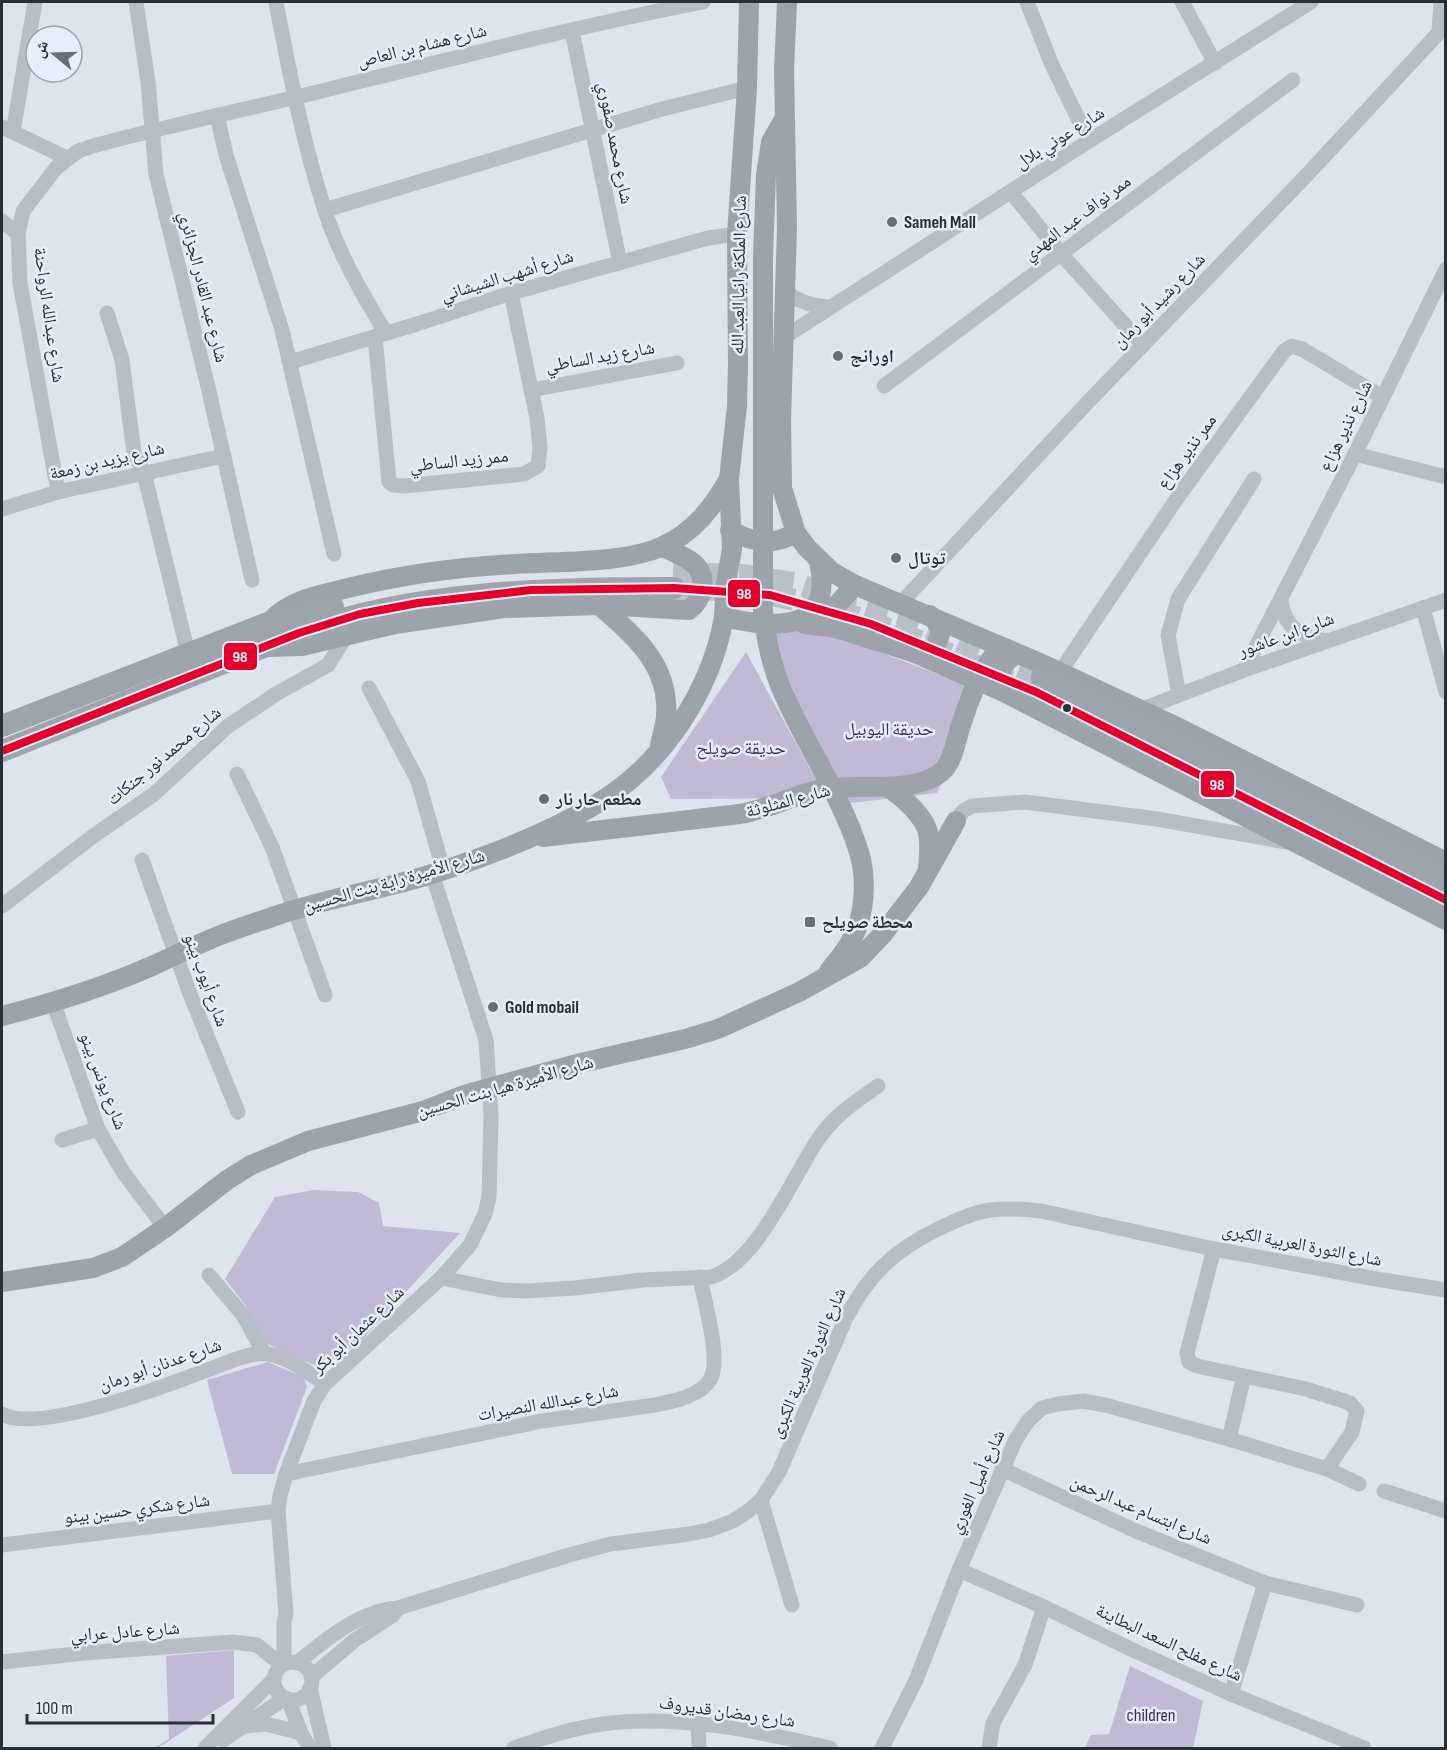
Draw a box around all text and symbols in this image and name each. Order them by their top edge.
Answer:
street label: شارع هشام بن العاص [355,20,489,73]
north arrow [24,24,84,84]
text: ش [29,38,53,61]
street label: شارع محمد صفوري [589,80,637,206]
street label: شارع عوني بلال [1011,102,1110,177]
street label: ممر نواف عبد المهدي [1019,171,1137,268]
street label: شارع الملكة رانيا العبد الله [727,195,751,355]
street label: شارع عبد القادر الجزائري [171,209,232,365]
place label: Sameh Mall [904,212,976,233]
marker: Sameh Mall [885,215,899,229]
street label: شارع أشهب الشيشاني [438,245,577,310]
street label: شارع عبدالله الرواحنة [29,246,69,384]
street label: شارع رشيد أبو رمان [1108,248,1210,353]
street label: شارع زيد الساطي [544,337,657,380]
place label: اورانج [850,346,894,368]
marker: اورانج [831,349,845,363]
street label: شارع نذير هزاع [1315,377,1377,475]
street label: ممر نذير هزاع [1153,411,1221,493]
street label: شارع يزيد بن زمعة [48,438,166,484]
street label: ممر زيد الساطي [409,445,510,480]
place label: توتال [908,548,946,569]
marker: توتال [889,551,903,565]
line badge: 98 [727,579,761,608]
text: 98 [736,585,752,604]
street label: شارع ابن عاشور [1234,608,1337,662]
line badge: 98 [223,642,258,671]
text: 98 [232,648,248,667]
street label: شارع محمد نور جنكات [103,702,225,810]
unlabelled marker [1061,702,1073,714]
park label: حديقة اليوبيل [844,719,934,740]
park label: حديقة صويلح [696,738,786,760]
line badge: 98 [1200,770,1235,798]
text: 98 [1209,776,1225,795]
street label: شارع المثلوثة [744,780,832,822]
place label: مطعم حار نار [555,789,641,811]
marker: مطعم حار نار [537,792,551,806]
street label: شارع الأميرة راية بنت الحسين [301,845,487,917]
place label: محطة صويلح [822,912,913,934]
marker: محطة صويلح [803,915,817,929]
street label: شارع أيوب بينو [179,930,233,1030]
place label: Gold mobail [505,997,579,1018]
marker: Gold mobail [486,1000,500,1014]
street label: شارع يونس بينو [75,1029,131,1133]
street label: شارع الأميرة هيا بنت الحسين [414,1052,596,1122]
street label: شارع الثورة العربية الكبرى [1220,1219,1384,1271]
street label: شارع عثمان أبو بكر [306,1281,409,1379]
street label: شارع الثورة العربية الكبرى [765,1284,851,1442]
street label: شارع عدنان أبو رمان [96,1333,224,1396]
street label: شارع عبدالله النصيرات [476,1380,620,1426]
street label: شارع أميل الغوري [944,1426,1013,1539]
street label: شارع ابتسام عبد الرحمن [1067,1471,1215,1550]
street label: شارع شكري حسين بينو [63,1490,212,1532]
street label: شارع مفلح السعد البطاينة [1092,1600,1246,1687]
street label: شارع عادل عرابي [70,1618,181,1650]
scale bar [27,1687,213,1725]
street label: شارع رمضان قديروف [657,1692,797,1732]
text: 100 m [36,1698,73,1719]
park label: children [1127,1705,1175,1726]

